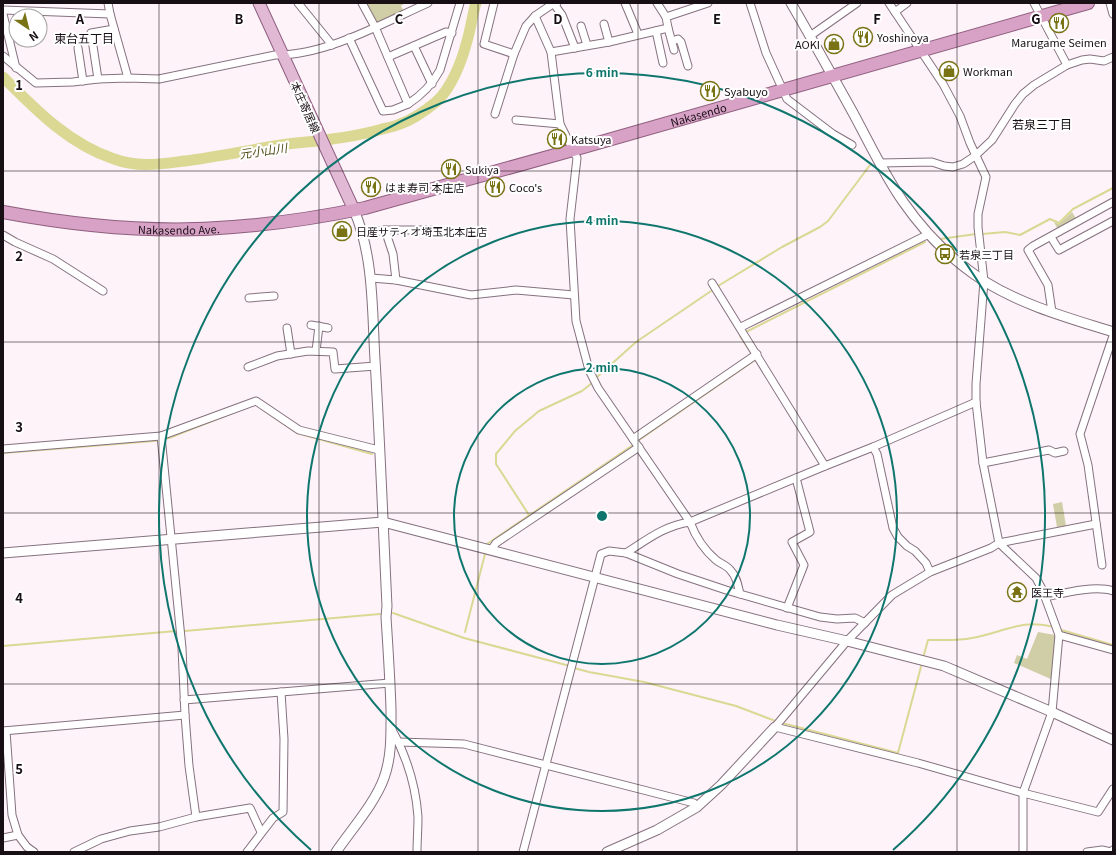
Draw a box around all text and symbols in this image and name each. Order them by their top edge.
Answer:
north arrow [8,8,48,48]
text: A [75,9,85,28]
text: B [235,9,244,28]
text: C [395,9,404,28]
text: D [553,9,563,28]
text: E [713,9,721,28]
text: F [873,9,881,28]
text: G [1031,9,1041,28]
restaurant icon: Marugame Seimen [1048,12,1070,34]
restaurant icon: Yoshinoya [852,26,874,48]
text: N [26,28,42,46]
district label: 東台五丁目 [54,29,114,46]
place label: Yoshinoya [876,29,929,45]
shop icon: AOKI [823,33,845,55]
place label: Marugame Seimen [1011,34,1107,50]
place label: AOKI [795,36,820,52]
shop icon: Workman [938,60,960,82]
text: 6 min [586,63,618,80]
place label: Workman [963,63,1013,79]
text: 1 [15,75,23,94]
street label: 本庄寄居線 [288,79,324,135]
restaurant icon: Syabuyo [699,80,721,102]
place label: Syabuyo [724,83,768,99]
street label: Nakasendo [668,98,729,130]
district label: 若泉三丁目 [1012,115,1072,132]
restaurant icon: Katsuya [546,128,568,150]
place label: Katsuya [571,131,612,147]
water label: 元小山川 [238,138,290,162]
restaurant icon: Sukiya [440,158,462,180]
place label: Sukiya [465,161,499,177]
restaurant icon: はま寿司 本庄店 [360,176,382,198]
restaurant icon: Coco's [484,176,506,198]
place label: はま寿司 本庄店 [385,179,464,195]
place label: Coco's [509,179,542,195]
text: 4 min [586,211,618,228]
street label: Nakasendo Ave. [138,220,220,238]
shop icon: 日産サティオ埼玉北本庄店 [331,220,353,242]
place label: 日産サティオ埼玉北本庄店 [356,223,487,239]
bus stop icon: 若泉三丁目 [934,243,956,265]
text: 2 [15,246,23,265]
place label: 若泉三丁目 [959,246,1014,262]
text: 2 min [586,358,618,375]
text: 3 [15,417,23,436]
centre of rings [595,509,609,523]
temple icon: 医王寺 [1006,581,1028,603]
place label: 医王寺 [1031,584,1064,600]
text: 4 [15,588,23,607]
text: 5 [15,759,23,778]

